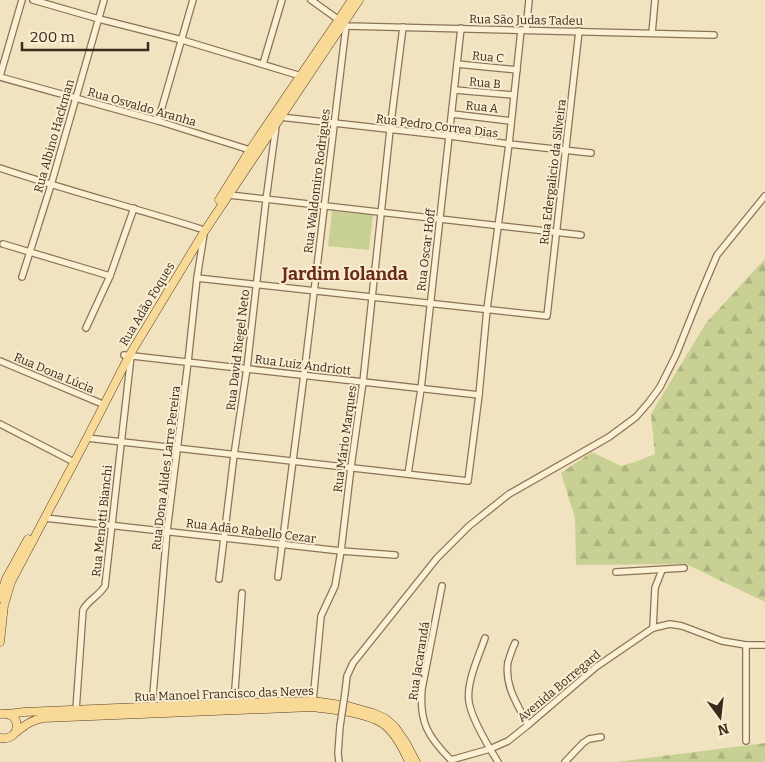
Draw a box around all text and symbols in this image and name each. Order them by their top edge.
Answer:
street label: Rua São Judas Tadeu [469,12,584,28]
scale bar [22,20,149,52]
text: 200 m [30,28,75,46]
street label: Rua C [472,49,505,65]
street label: Rua B [469,75,501,91]
street label: Rua Albino Hackman [31,77,77,194]
street label: Rua Osvaldo Aranha [86,85,198,129]
street label: Rua A [465,98,499,116]
street label: Rua Edergalicio da Silveira [537,98,569,246]
street label: Rua Waldomiro Rodrigues [301,108,333,254]
street label: Rua Pedro Correa Dias [375,112,499,140]
street label: Rua Oscar Hoff [414,207,438,292]
street label: Rua Adão Foques [117,259,178,348]
district label: Jardim Iolanda [281,263,408,285]
street label: Rua David Riegel Neto [224,289,252,411]
street label: Rua Dona Lúcia [12,350,97,396]
street label: Rua Luiz Andriott [254,352,353,378]
street label: Rua Mário Marques [331,384,359,493]
street label: Rua Dona Alides Larre Pereira [149,385,183,551]
street label: Rua Menotti Bianchi [89,464,115,578]
street label: Rua Adão Rabello Cezar [185,516,317,546]
street label: Rua Jacarandá [406,620,432,701]
street label: Avenida Borregard [515,647,603,725]
street label: Rua Manoel Francisco das Neves [134,684,314,704]
north arrow [695,692,745,742]
text: N [716,719,731,739]

